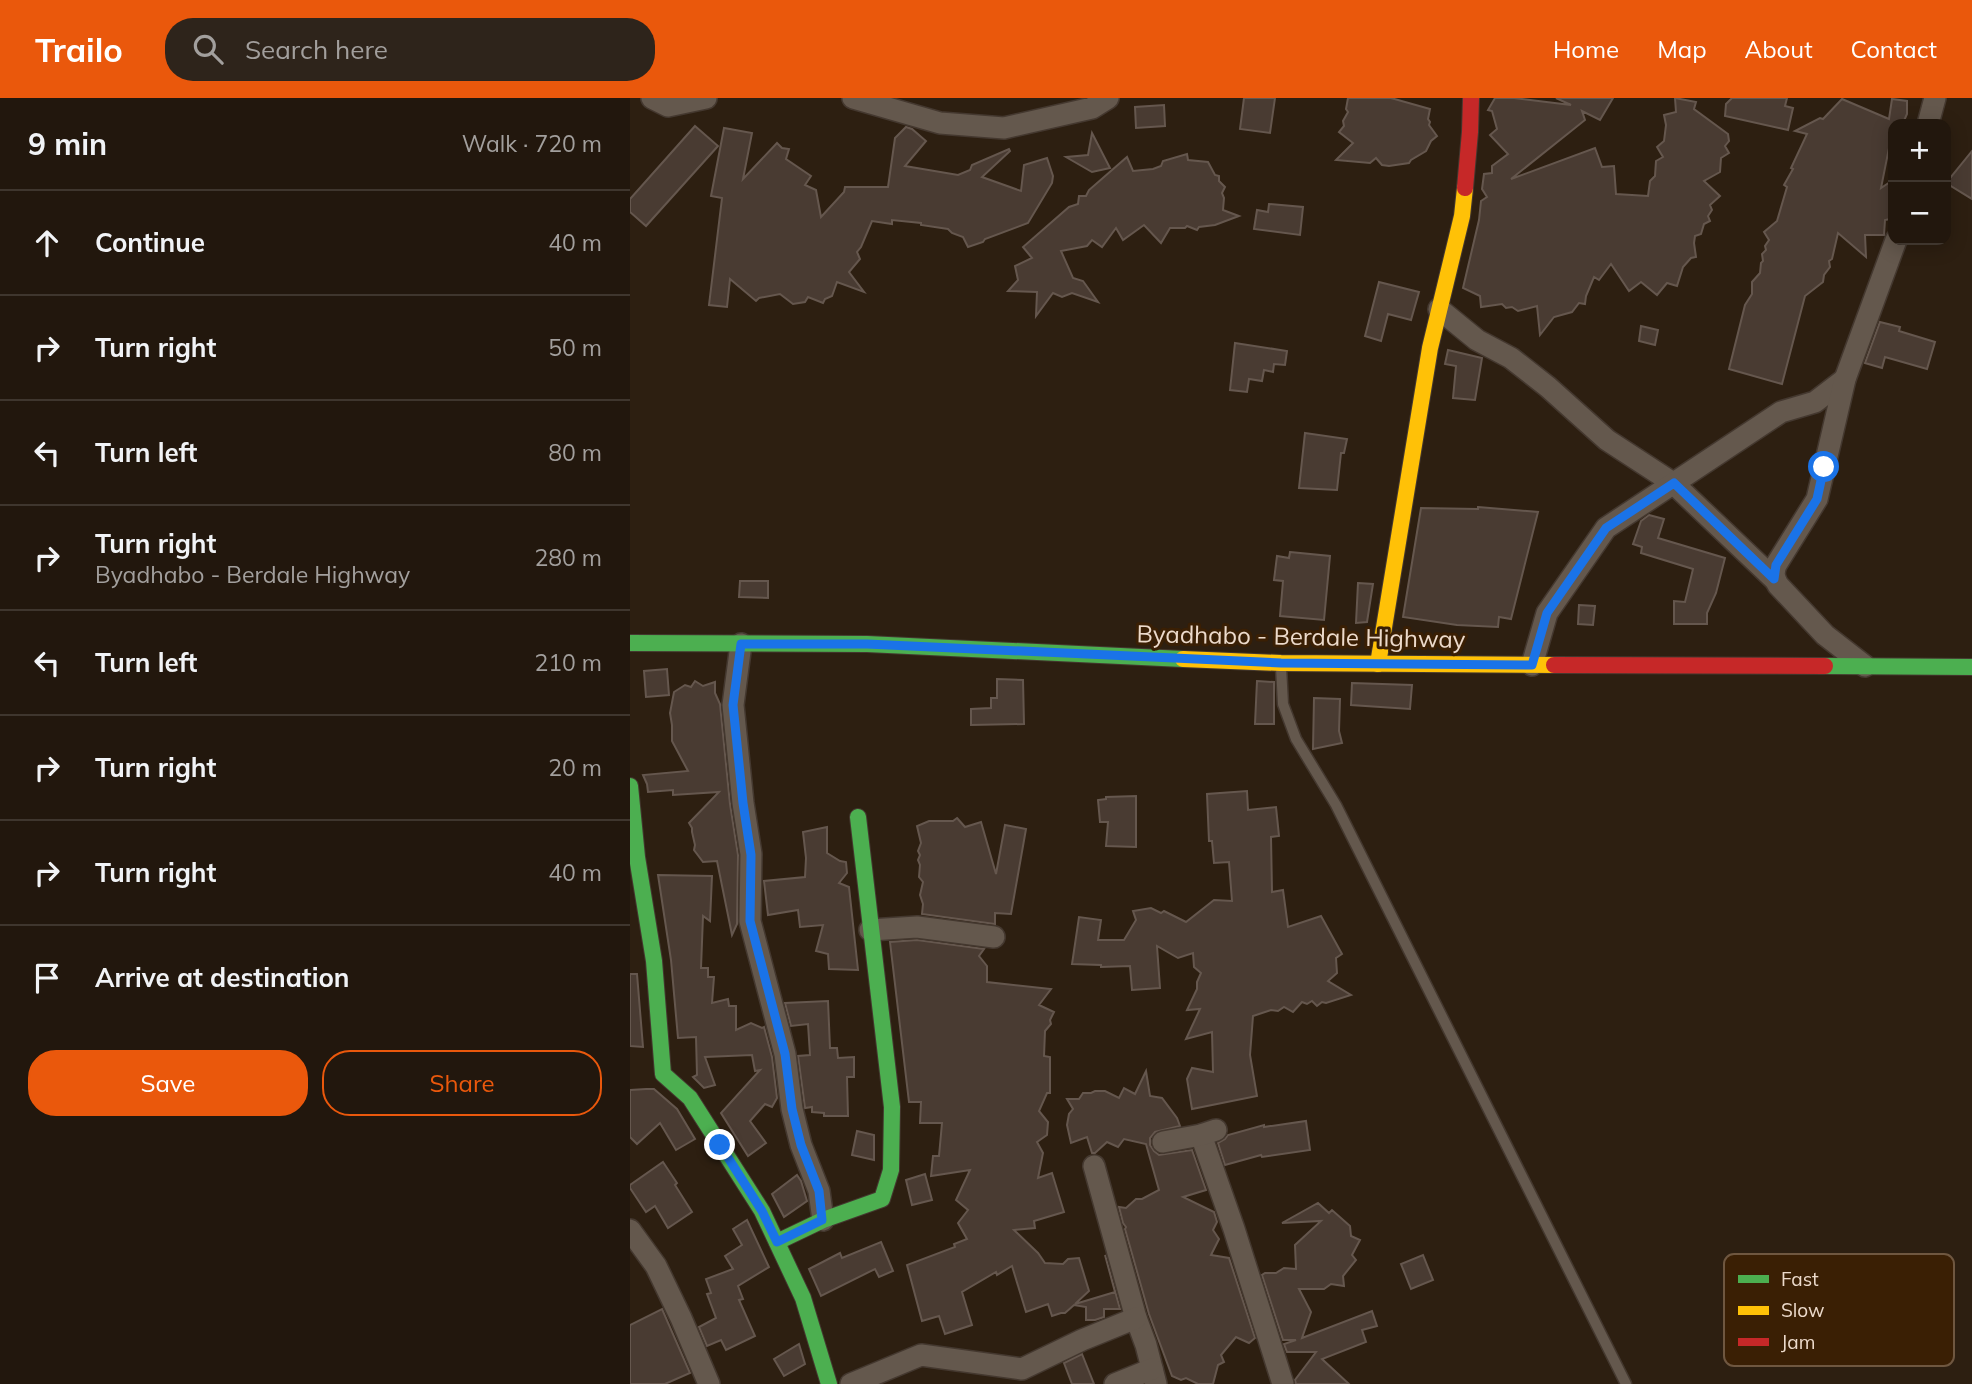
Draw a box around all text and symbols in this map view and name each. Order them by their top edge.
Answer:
search box [165,18,655,81]
text: Trailo [35,29,123,70]
icon: search [189,30,227,68]
text: Search here [245,33,388,66]
text: Home [1553,34,1619,64]
text: Map [1657,34,1707,64]
text: About [1745,34,1813,64]
text: Contact [1851,34,1937,64]
map controls [1888,119,1951,245]
button: + [1888,119,1951,182]
text: 9 min [28,125,107,163]
text: Walk · 720 m [462,129,602,158]
button: − [1888,182,1951,245]
icon: ahead [28,224,66,262]
text: Continue [95,226,205,259]
text: 40 m [548,228,602,257]
icon: right [28,329,66,367]
text: Turn right [95,331,216,364]
text: 50 m [548,333,602,362]
icon: left [28,434,66,472]
text: Turn left [95,436,197,469]
text: 80 m [548,438,602,467]
route start [1808,451,1839,482]
text: Turn right [95,527,216,560]
icon: right [28,539,66,577]
text: 280 m [534,543,602,572]
text: Byadhabo - Berdale Highway [95,560,410,589]
street label: Byadhabo - Berdale Highway [1136,618,1466,654]
icon: left [28,644,66,682]
text: Turn left [95,646,197,679]
text: 210 m [534,648,602,677]
icon: right [28,749,66,787]
text: Turn right [95,751,216,784]
text: 20 m [548,753,602,782]
icon: right [28,854,66,892]
text: Turn right [95,856,216,889]
text: 40 m [548,858,602,887]
icon: arrive [28,959,66,997]
text: Arrive at destination [95,961,350,994]
button: Save [28,1050,308,1116]
button: Share [322,1050,602,1116]
route end [704,1129,735,1160]
legend [1724,1254,1954,1366]
text: Fast [1781,1267,1819,1291]
text: Slow [1781,1298,1825,1322]
text: Jam [1781,1330,1815,1354]

